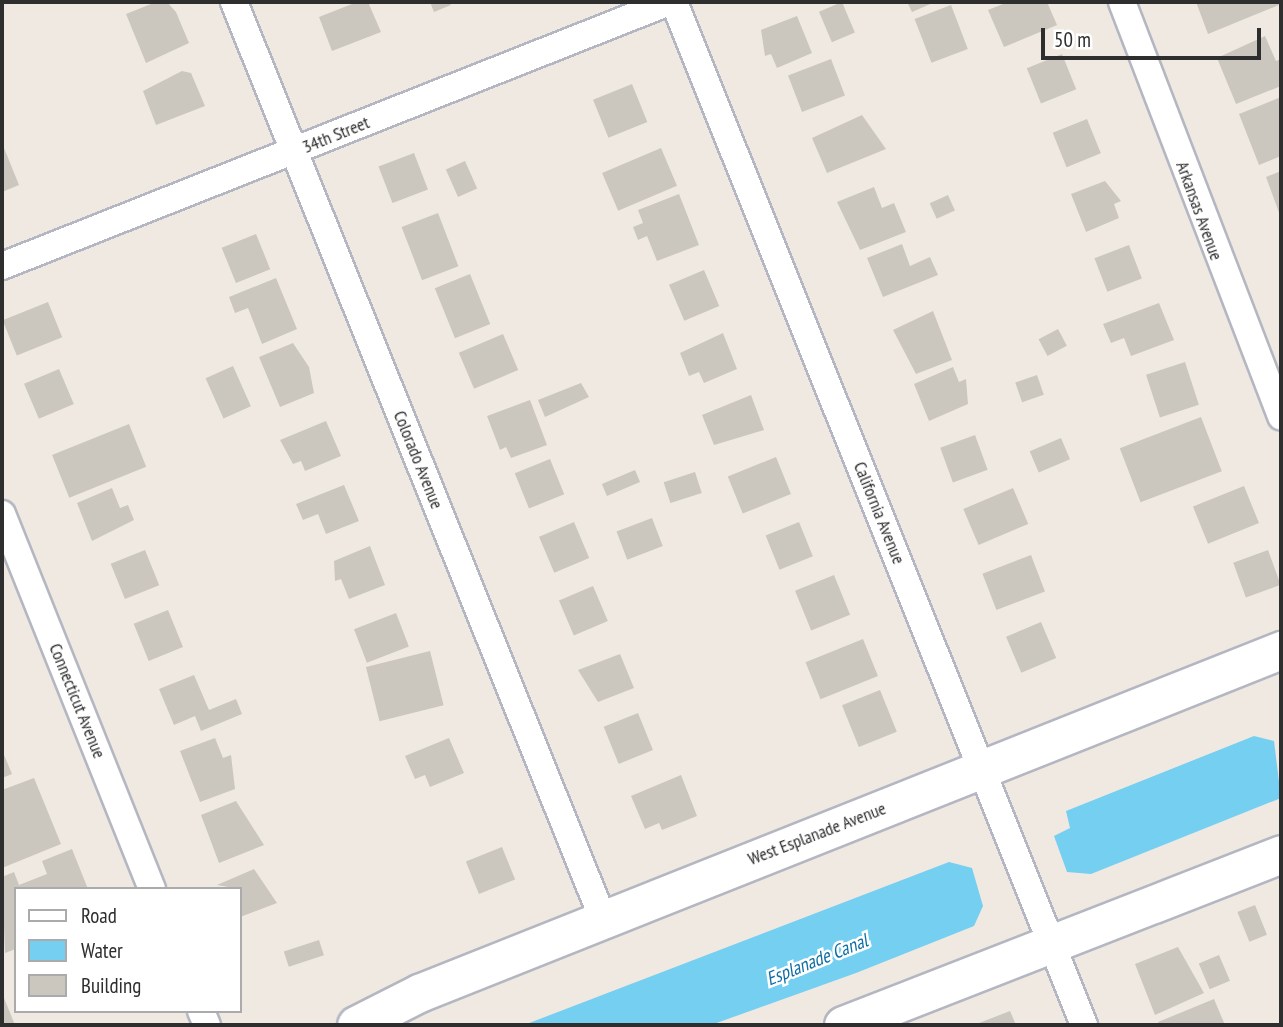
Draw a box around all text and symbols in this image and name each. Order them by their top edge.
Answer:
scale bar [1045,14,1266,58]
text: 50 m [1054,26,1091,53]
street label: 34th Street [299,112,373,158]
street label: Arkansas Avenue [1171,158,1227,264]
street label: Colorado Avenue [388,407,448,513]
street label: California Avenue [849,458,909,568]
street label: Connecticut Avenue [44,640,110,762]
street label: West Esplanade Avenue [745,798,889,870]
legend [14,887,242,1013]
text: Road [81,902,117,929]
water label: Esplanade Canal [763,929,871,991]
text: Water [81,937,123,964]
text: Building [81,972,141,999]

